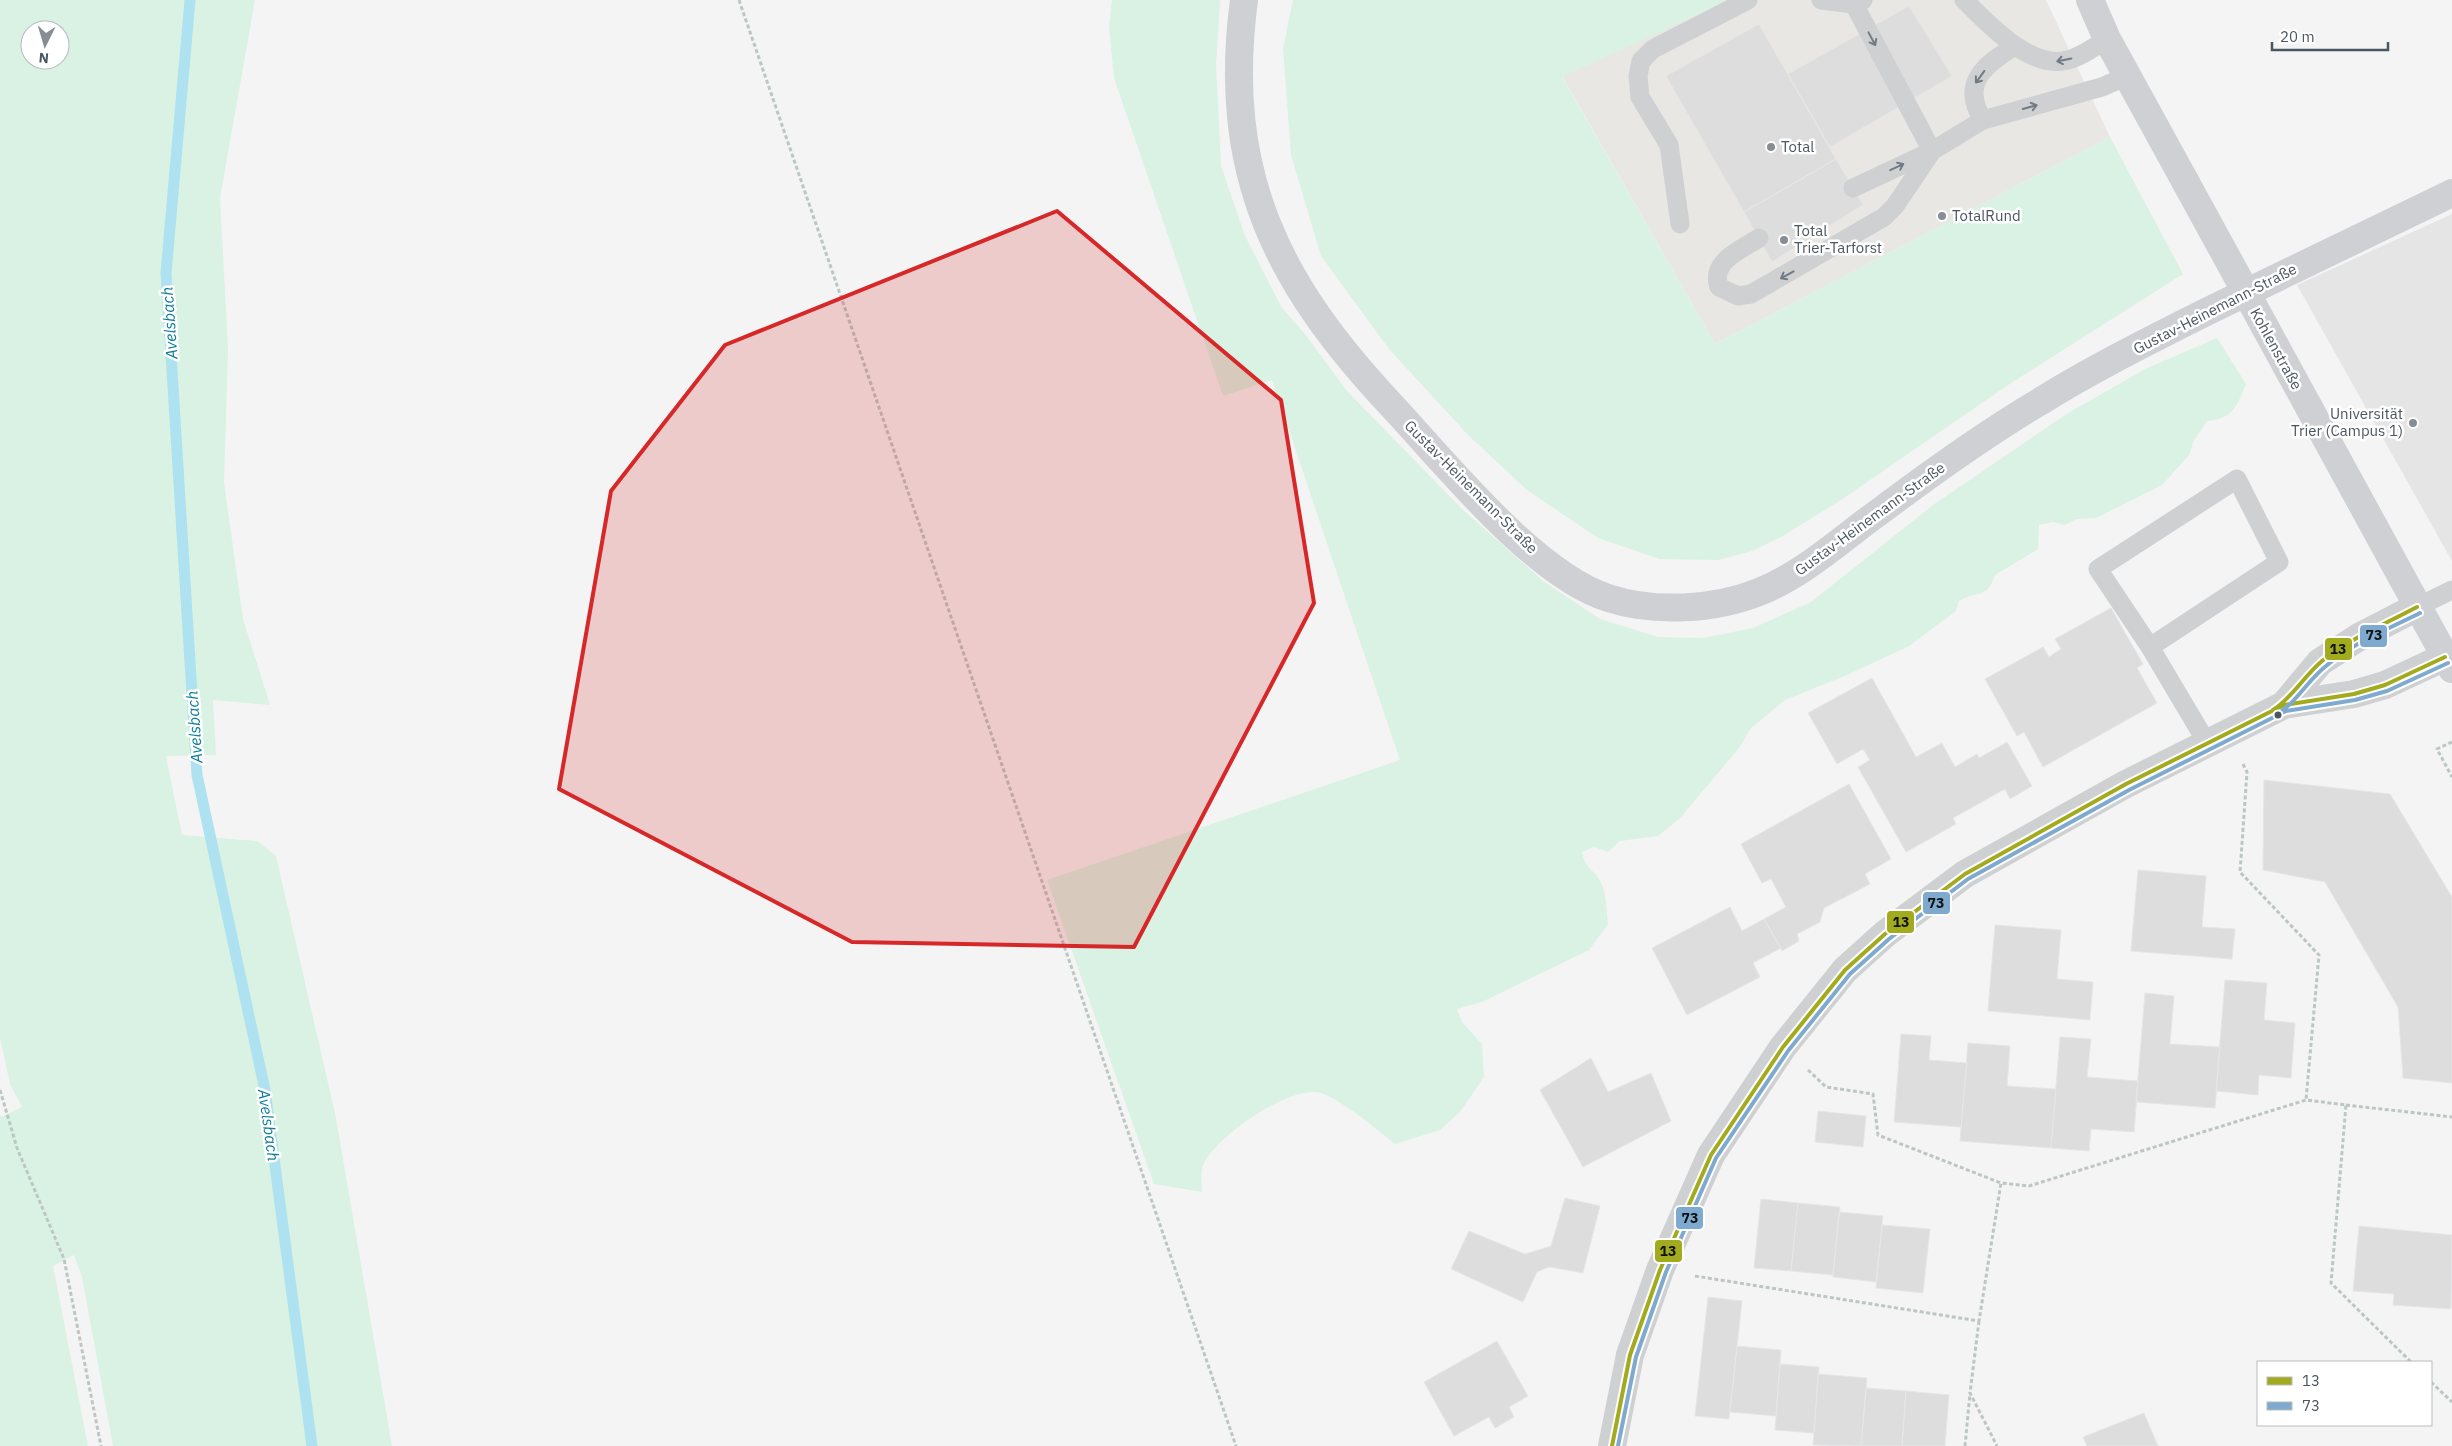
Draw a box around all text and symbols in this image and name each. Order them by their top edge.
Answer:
north arrow [20,20,70,70]
scale bar [2272,20,2388,52]
text: 20 m [2280,27,2315,46]
one-way arrow [1867,31,1877,46]
text: N [38,49,50,67]
one-way arrow [2056,56,2072,65]
one-way arrow [1975,70,1985,84]
one-way arrow [2022,102,2038,112]
place label: Total [1781,137,1814,156]
marker: Total [1765,141,1777,153]
one-way arrow [1889,162,1904,171]
place label: TotalRund [1952,206,2021,225]
marker: TotalRund [1936,210,1948,222]
place label: Total Trier-Tarforst [1794,221,1882,257]
marker: Total Trier-Tarforst [1778,234,1790,246]
street label: Gustav-Heinemann-Straße [2130,259,2300,358]
one-way arrow [1780,270,1795,280]
water label: Avelsbach [156,286,182,361]
street label: Kohlenstraße [2246,305,2307,393]
place label: Universität Trier (Campus 1) [2291,404,2403,440]
street label: Gustav-Heinemann-Straße [1401,416,1542,557]
marker: Universität Trier (Campus 1) [2407,417,2419,429]
street label: Gustav-Heinemann-Straße [1791,458,1948,579]
line badge: 73 [2359,624,2388,648]
text: 73 [2366,626,2382,644]
line badge: 13 [2324,637,2353,661]
text: 13 [2330,640,2346,658]
water label: Avelsbach [181,690,207,765]
unlabelled marker [2273,710,2283,720]
line badge: 73 [1922,891,1951,915]
text: 73 [1928,894,1944,912]
line badge: 13 [1886,910,1915,934]
text: 13 [1893,913,1909,931]
water label: Avelsbach [254,1087,284,1162]
line badge: 73 [1675,1206,1704,1230]
text: 73 [1682,1209,1698,1227]
line badge: 13 [1654,1239,1683,1263]
text: 13 [1660,1242,1676,1260]
legend [2257,1361,2432,1426]
text: 13 [2302,1371,2320,1390]
text: 73 [2302,1396,2320,1415]

